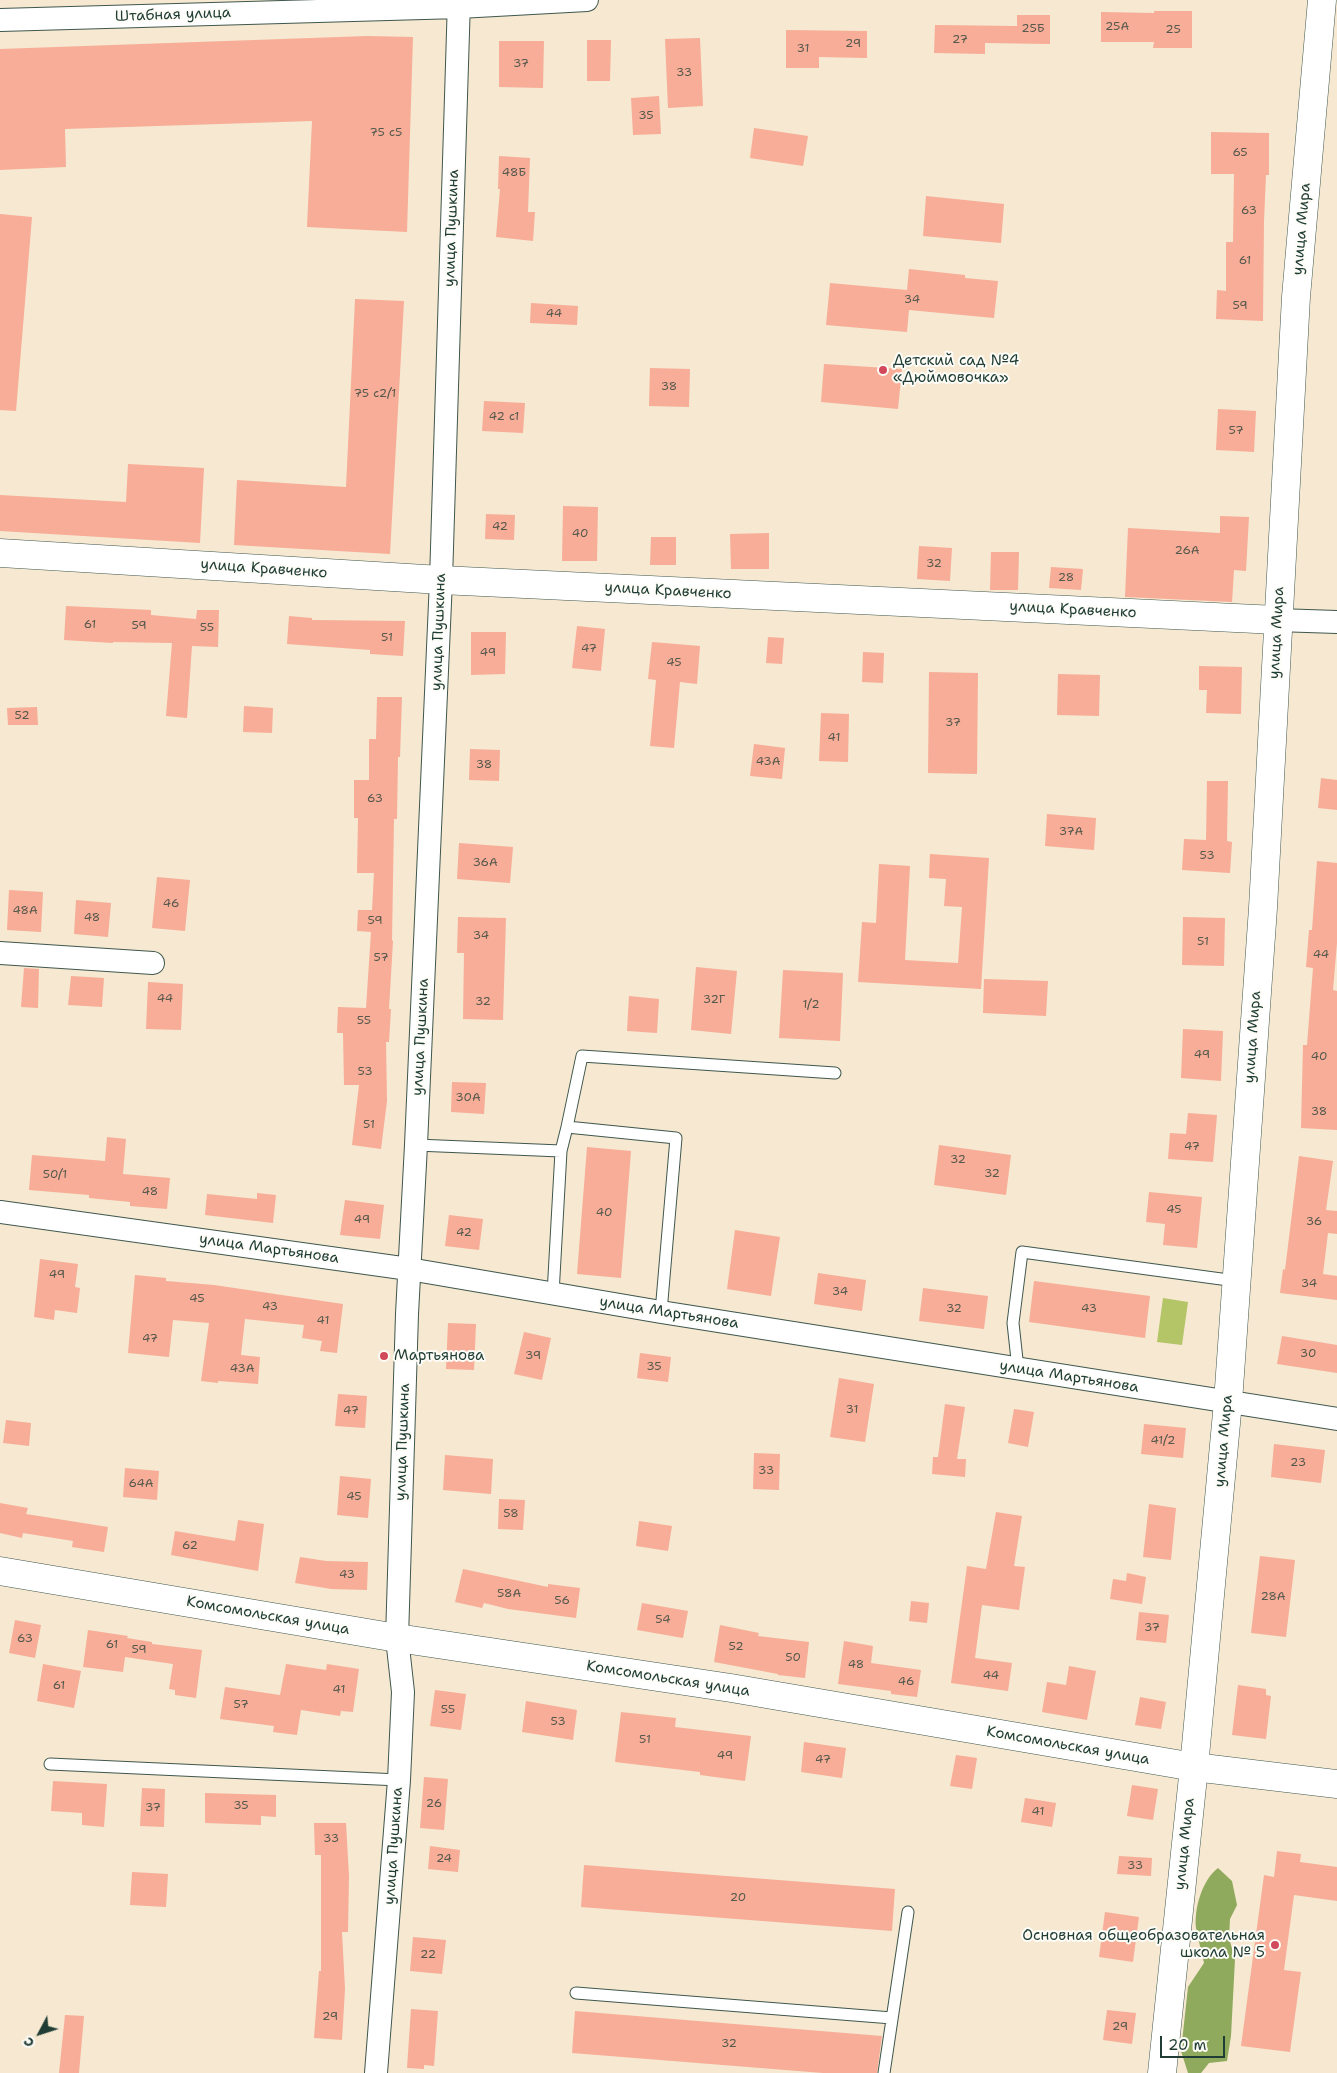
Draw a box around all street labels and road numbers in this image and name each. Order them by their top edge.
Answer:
street label: Штабная улица [115,4,231,26]
street label: улица Пушкина [441,169,463,287]
street label: улица Мира [1289,182,1315,276]
street label: улица Кравченко [200,556,328,582]
street label: улица Пушкина [428,573,450,691]
street label: улица Кравченко [604,579,732,603]
street label: улица Мира [1266,586,1288,680]
street label: улица Кравченко [1009,598,1137,622]
street label: улица Пушкина [409,978,433,1096]
street label: улица Мира [1241,990,1265,1084]
street label: улица Мартьянова [198,1230,340,1268]
street label: улица Мартьянова [598,1293,740,1333]
street label: улица Мартьянова [998,1357,1140,1397]
street label: улица Пушкина [392,1383,414,1501]
street label: улица Мира [1211,1394,1237,1488]
street label: Комсомольская улица [185,1593,351,1639]
street label: Комсомольская улица [585,1657,751,1701]
street label: Комсомольская улица [985,1723,1151,1769]
street label: улица Пушкина [381,1787,407,1905]
street label: улица Мира [1171,1797,1199,1891]

